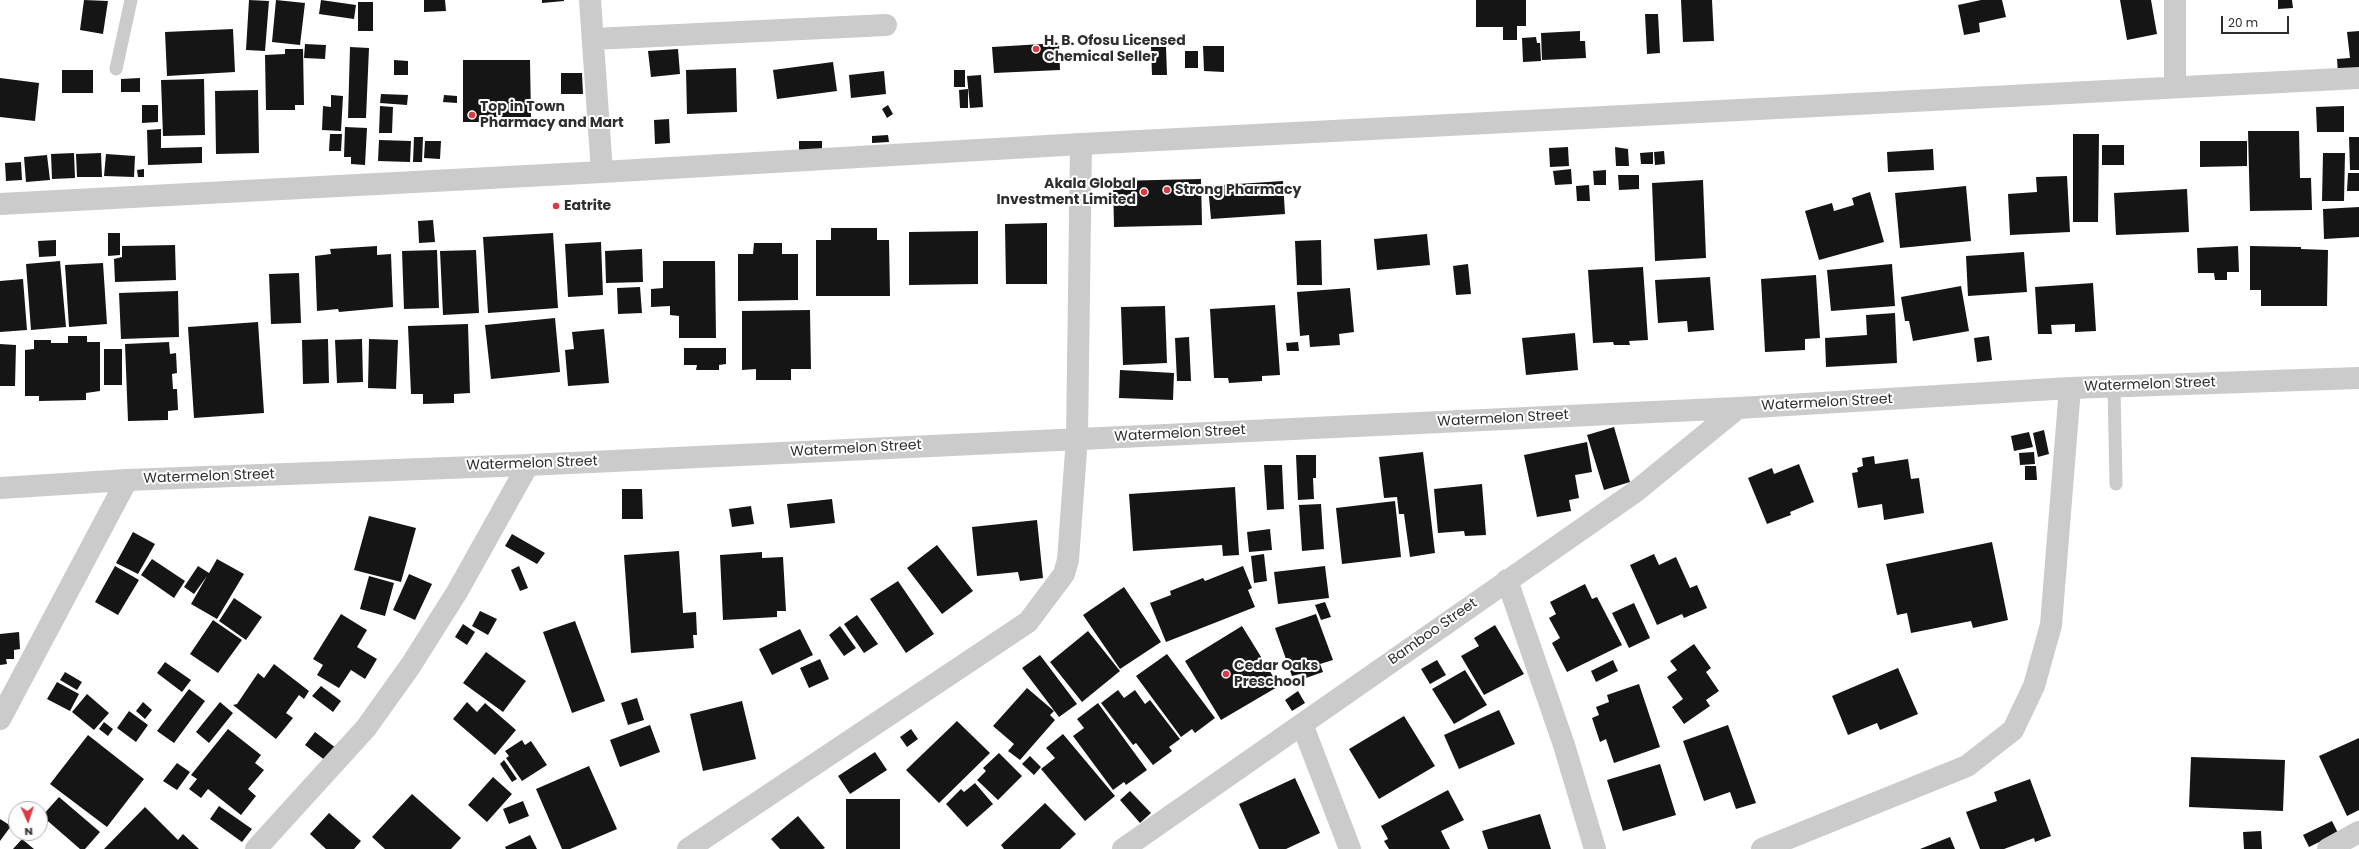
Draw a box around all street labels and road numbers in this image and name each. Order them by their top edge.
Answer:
street label: Watermelon Street [2084,374,2216,396]
street label: Watermelon Street [1761,391,1893,415]
street label: Watermelon Street [1437,407,1569,431]
street label: Watermelon Street [1114,422,1246,446]
street label: Watermelon Street [790,437,922,461]
street label: Watermelon Street [466,453,598,475]
street label: Watermelon Street [143,466,275,488]
street label: Bamboo Street [1385,595,1481,669]

